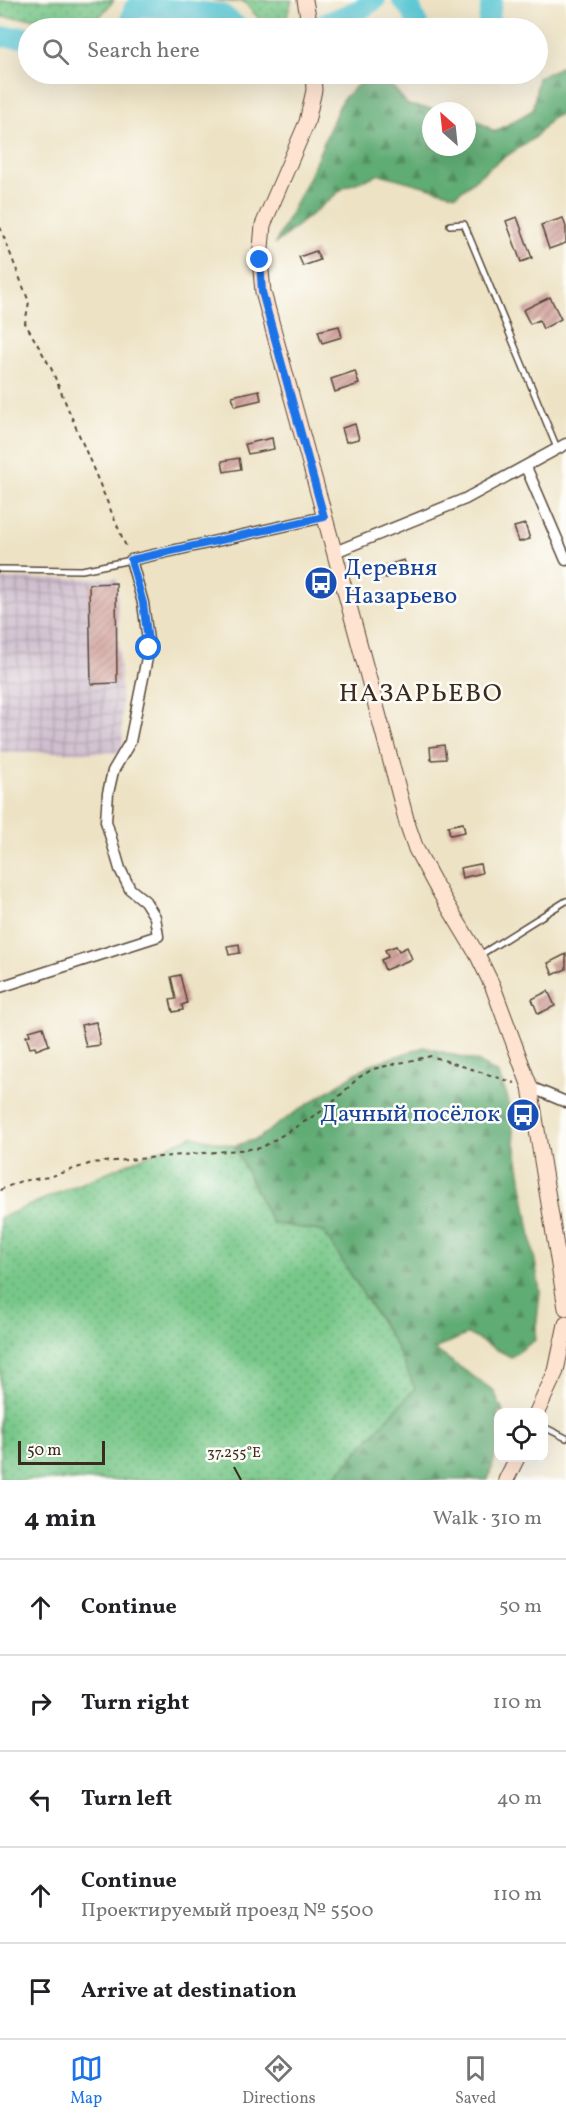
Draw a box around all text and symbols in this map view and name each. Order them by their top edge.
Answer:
search box [18,18,548,84]
icon: search [39,35,72,68]
text: Search here [87,36,200,67]
north arrow [422,102,476,156]
route end [246,246,272,272]
place label: Деревня Назарьево [344,552,457,614]
bus stop icon: Деревня Назарьево [303,565,339,601]
route start [135,634,161,660]
district label: НАЗАРЬЕВО [339,676,503,712]
bus stop icon: Дачный посёлок [505,1097,541,1133]
place label: Дачный посёлок [320,1098,500,1132]
map controls [494,1408,548,1462]
button: locate [494,1408,548,1462]
scale bar [18,1438,105,1466]
text: 50 m [27,1440,61,1462]
text: 37.255°E [207,1443,261,1464]
text: 4 min [24,1501,96,1537]
text: Walk · 310 m [433,1505,542,1533]
icon: ahead [24,1591,57,1624]
text: Continue [81,1592,177,1623]
text: 50 m [499,1593,542,1621]
icon: right [24,1687,57,1720]
text: Turn right [81,1688,189,1719]
text: 110 m [493,1689,542,1717]
icon: left [24,1783,57,1816]
text: Turn left [81,1784,172,1815]
text: 40 m [497,1785,542,1813]
text: Continue [81,1866,177,1897]
icon: ahead [24,1879,57,1912]
text: 110 m [493,1881,542,1909]
text: Проектируемый проезд № 5500 [81,1897,373,1925]
icon: arrive [24,1975,57,2008]
text: Arrive at destination [81,1976,297,2007]
tab: Map [70,2052,103,2110]
tab: Directions [242,2052,316,2110]
tab: Saved [455,2052,496,2110]

